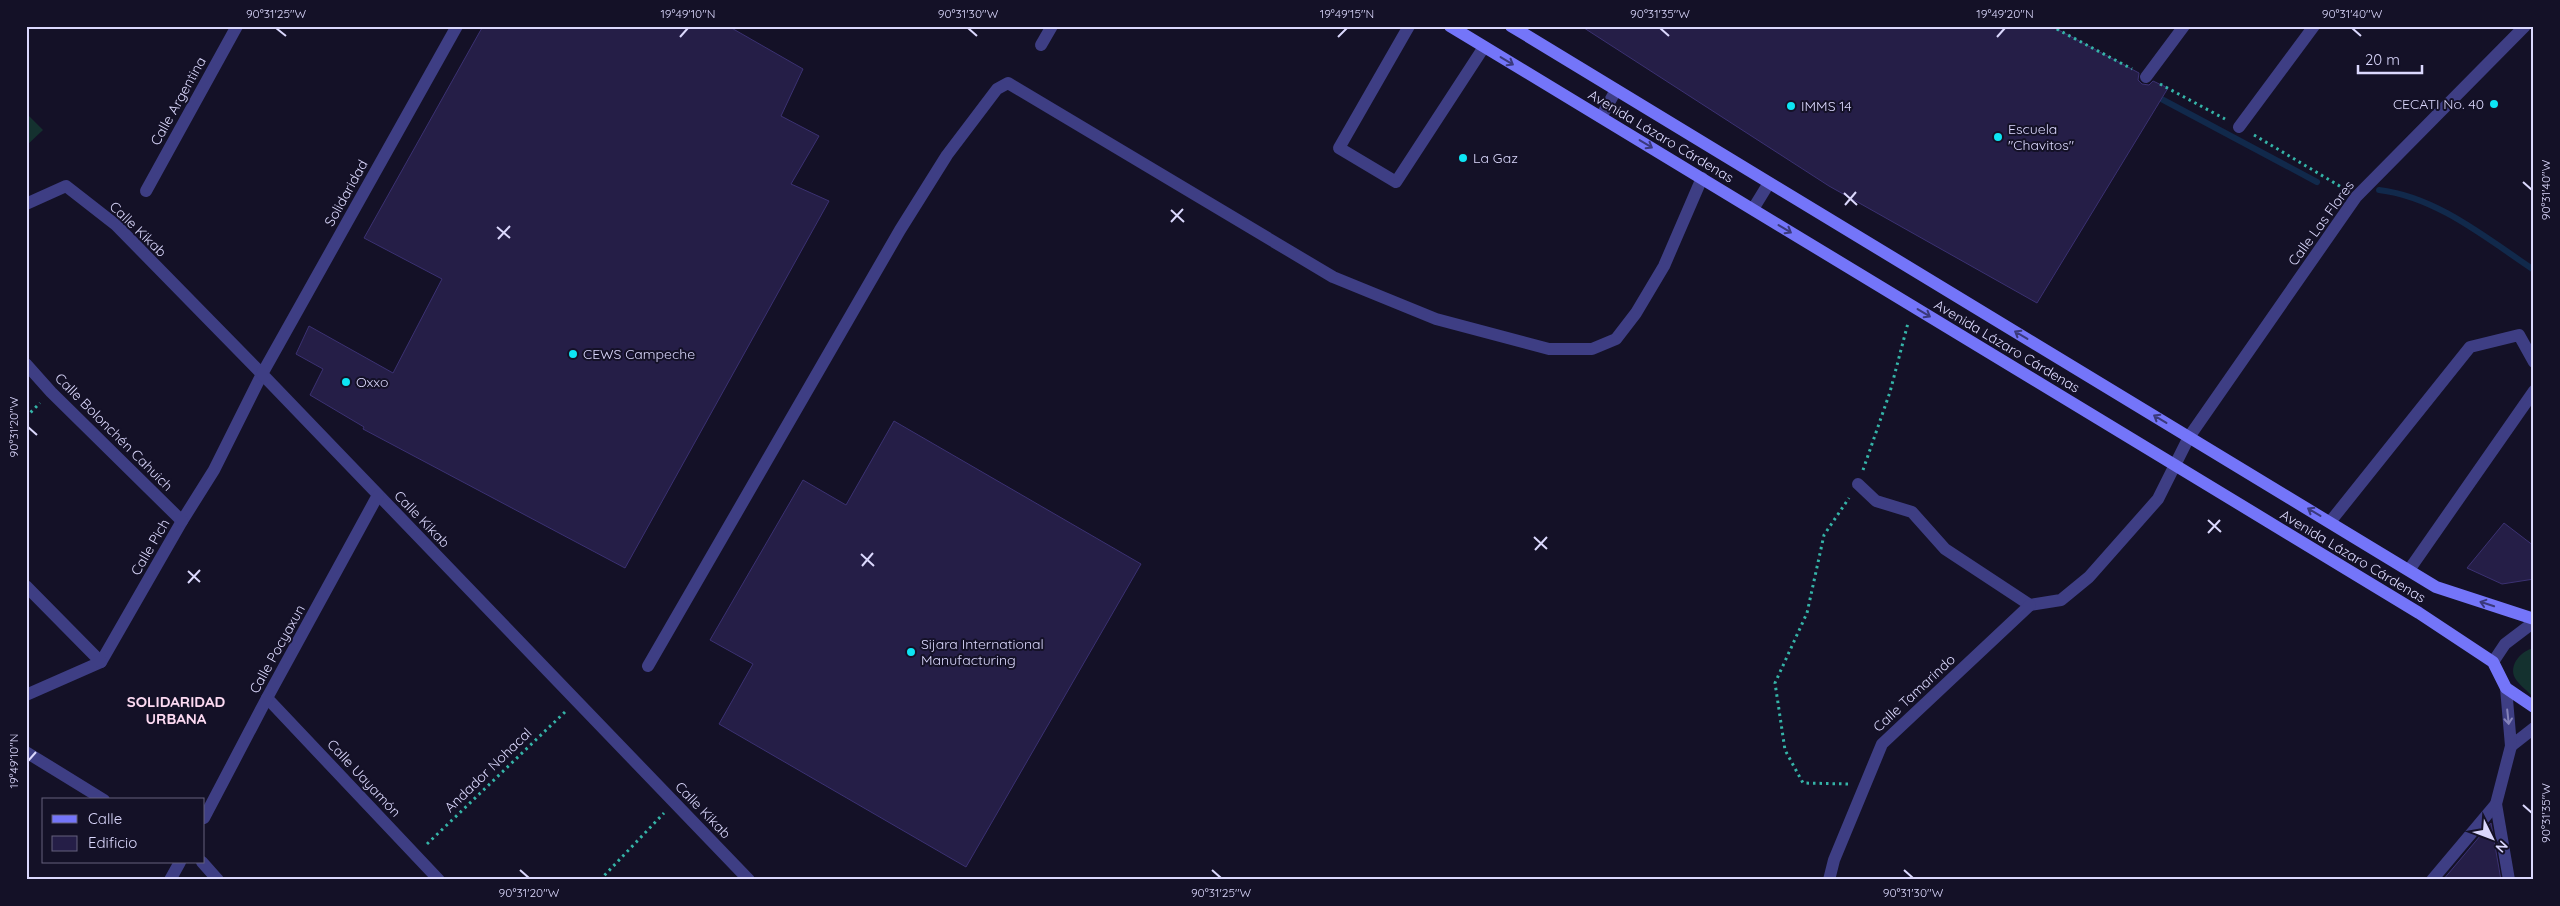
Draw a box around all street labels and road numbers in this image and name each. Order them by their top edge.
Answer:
street label: Calle Argentina [146,53,210,149]
street label: Avenida Lázaro Cárdenas [1585,85,1737,187]
street label: Solidaridad [320,157,372,229]
street label: Calle Las Flores [2284,177,2358,269]
street label: Calle Kikab [106,197,170,261]
street label: Avenida Lázaro Cárdenas [1931,295,2083,397]
street label: Calle Bolonchén Cahuich [51,369,177,495]
street label: Calle Kikab [390,487,454,551]
street label: Avenida Lázaro Cárdenas [2277,505,2429,607]
street label: Calle Pich [127,516,173,578]
street label: Calle Pocyaxun [245,601,309,697]
street label: Calle Tamarindo [1869,650,1959,736]
street label: Andador Nohacal [441,724,535,816]
street label: Calle Uayamón [323,735,405,821]
street label: Calle Kikab [671,778,735,842]

